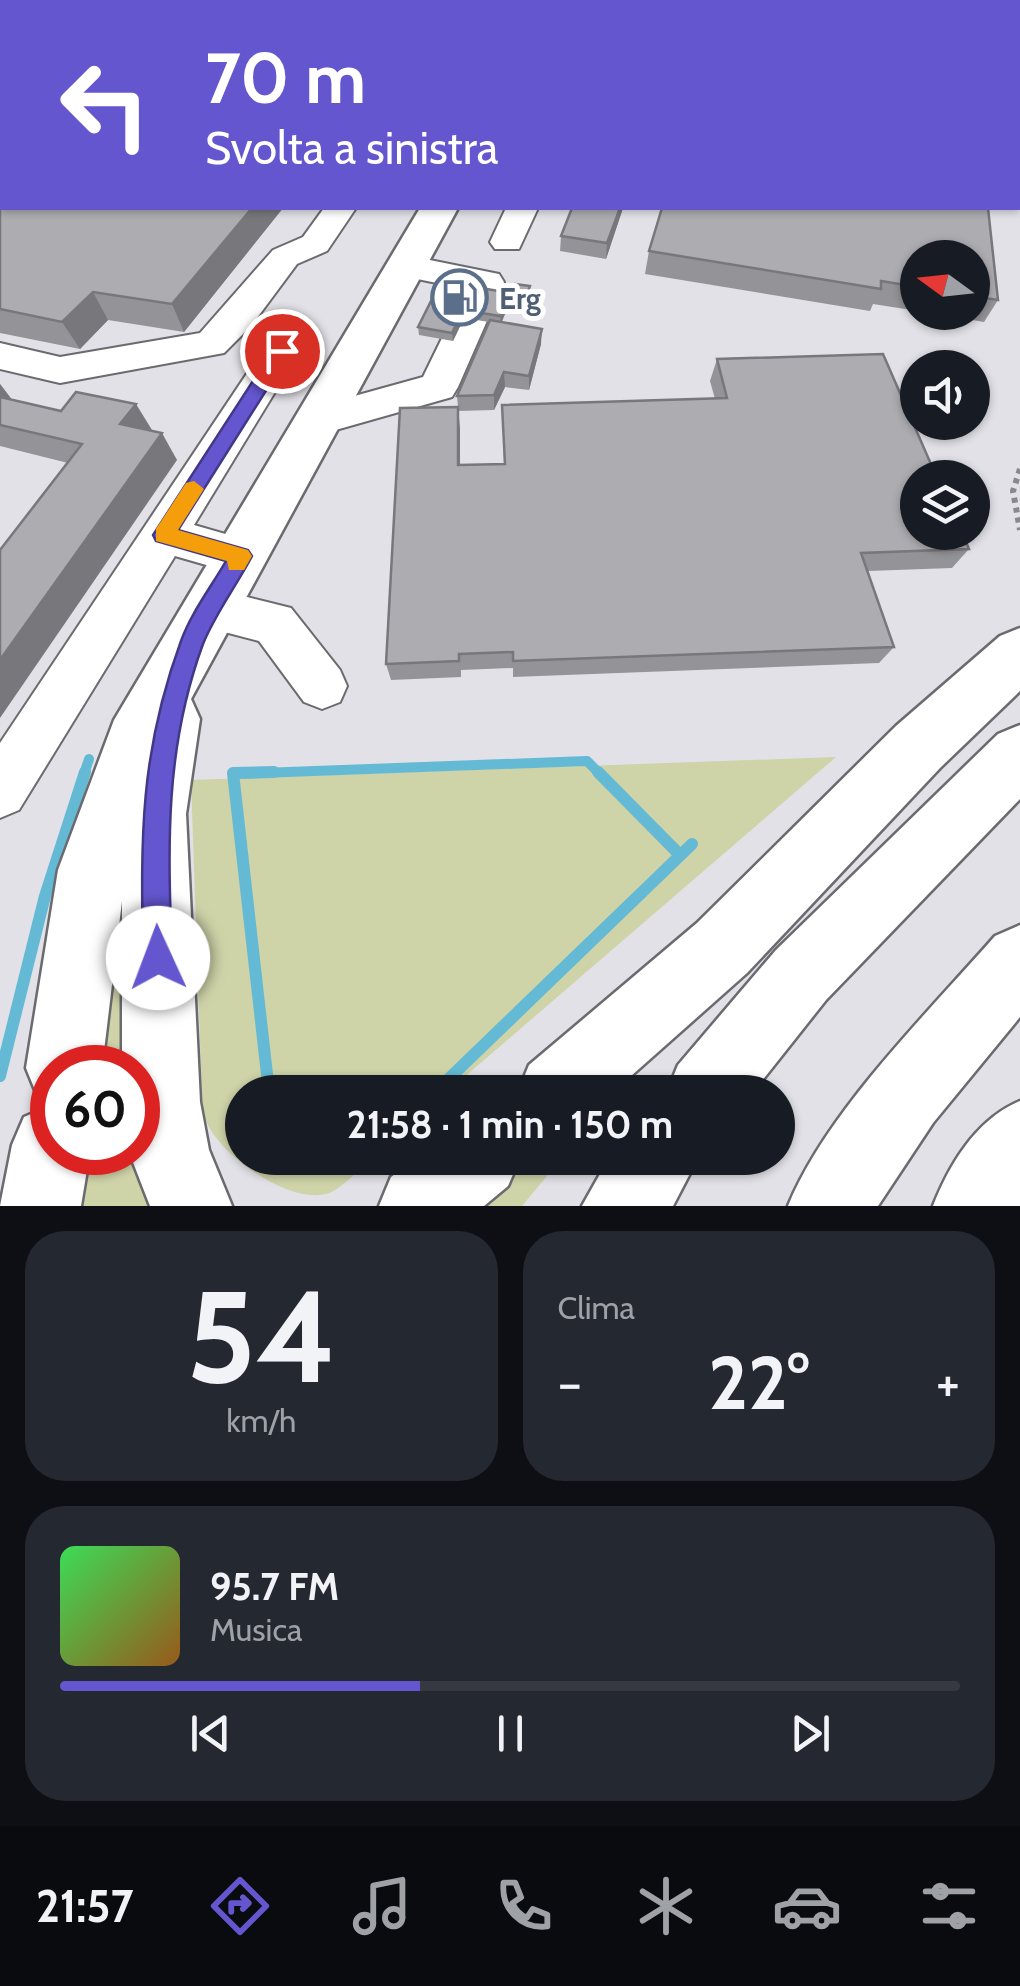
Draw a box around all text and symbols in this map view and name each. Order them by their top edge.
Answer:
text: 70 m [205,35,366,121]
icon: left [40,40,170,170]
text: Svolta a sinistra [205,121,498,175]
north arrow [900,240,990,330]
map controls [900,240,990,550]
fuel station icon: Erg [430,268,490,328]
place label: Erg [499,280,541,317]
pin [240,309,325,394]
icon: arrive [255,324,310,379]
button: sound [900,350,990,440]
button: layers [900,460,990,550]
position arrow [106,906,210,1010]
speed limit sign: 60 [30,1045,160,1175]
text: 21:58 · 1 min · 150 m [347,1101,673,1148]
text: 54 [186,1257,337,1415]
text: Clima [558,1288,635,1327]
text: 22° [708,1337,809,1428]
text: − [558,1349,582,1416]
text: + [936,1349,960,1416]
text: km/h [226,1401,296,1440]
text: 95.7 FM [210,1563,339,1610]
text: Musica [210,1610,302,1649]
icon: previous [183,1706,238,1761]
icon: pause [483,1706,538,1761]
icon: next [783,1706,838,1761]
icon: directions [205,1871,275,1941]
icon: music [347,1871,417,1941]
icon: phone [489,1871,559,1941]
icon: climate [631,1871,701,1941]
icon: car [772,1871,842,1941]
icon: filters [914,1871,984,1941]
text: 21:57 [36,1879,133,1933]

